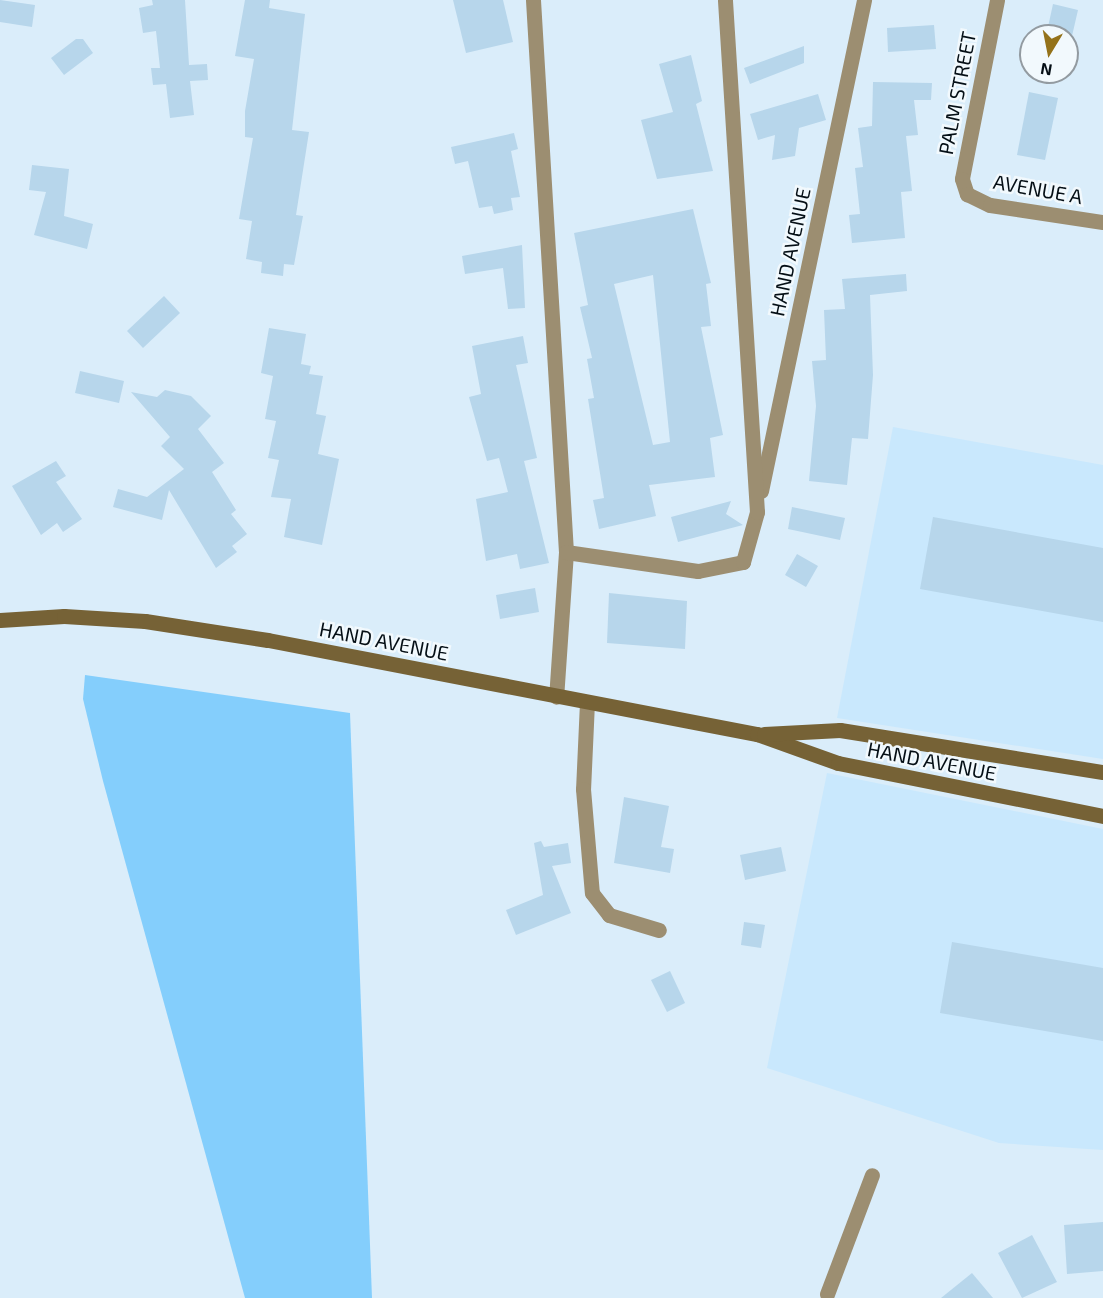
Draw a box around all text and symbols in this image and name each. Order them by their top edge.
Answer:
north arrow [1019,24,1079,84]
street label: PALM STREET [933,29,981,157]
text: N [1039,60,1053,81]
street label: AVENUE A [991,169,1085,209]
street label: HAND AVENUE [765,185,815,319]
street label: HAND AVENUE [317,617,451,665]
street label: HAND AVENUE [865,737,999,785]

